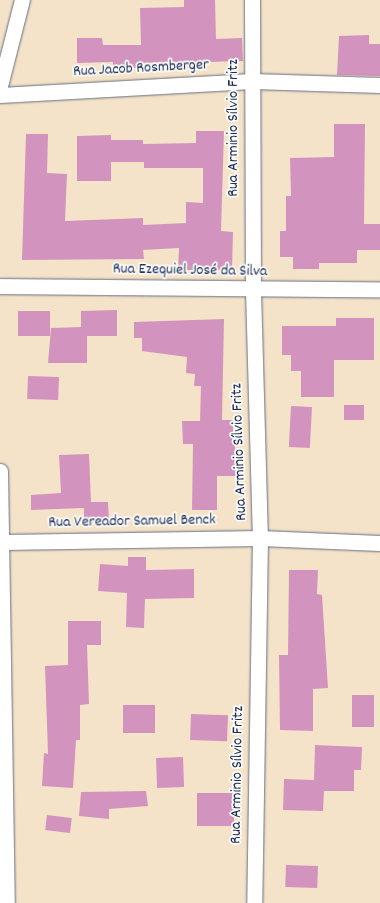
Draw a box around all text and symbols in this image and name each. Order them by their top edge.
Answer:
street label: Rua Jacob Rosmberger [73,56,209,82]
street label: Rua Arminio Sílvio Fritz [224,59,244,197]
street label: Rua Ezequiel José da Silva [113,260,267,282]
street label: Rua Arminio Sílvio Fritz [228,383,252,521]
street label: Rua Vereador Samuel Benck [48,511,216,533]
street label: Rua Arminio Sílvio Fritz [227,706,249,844]

